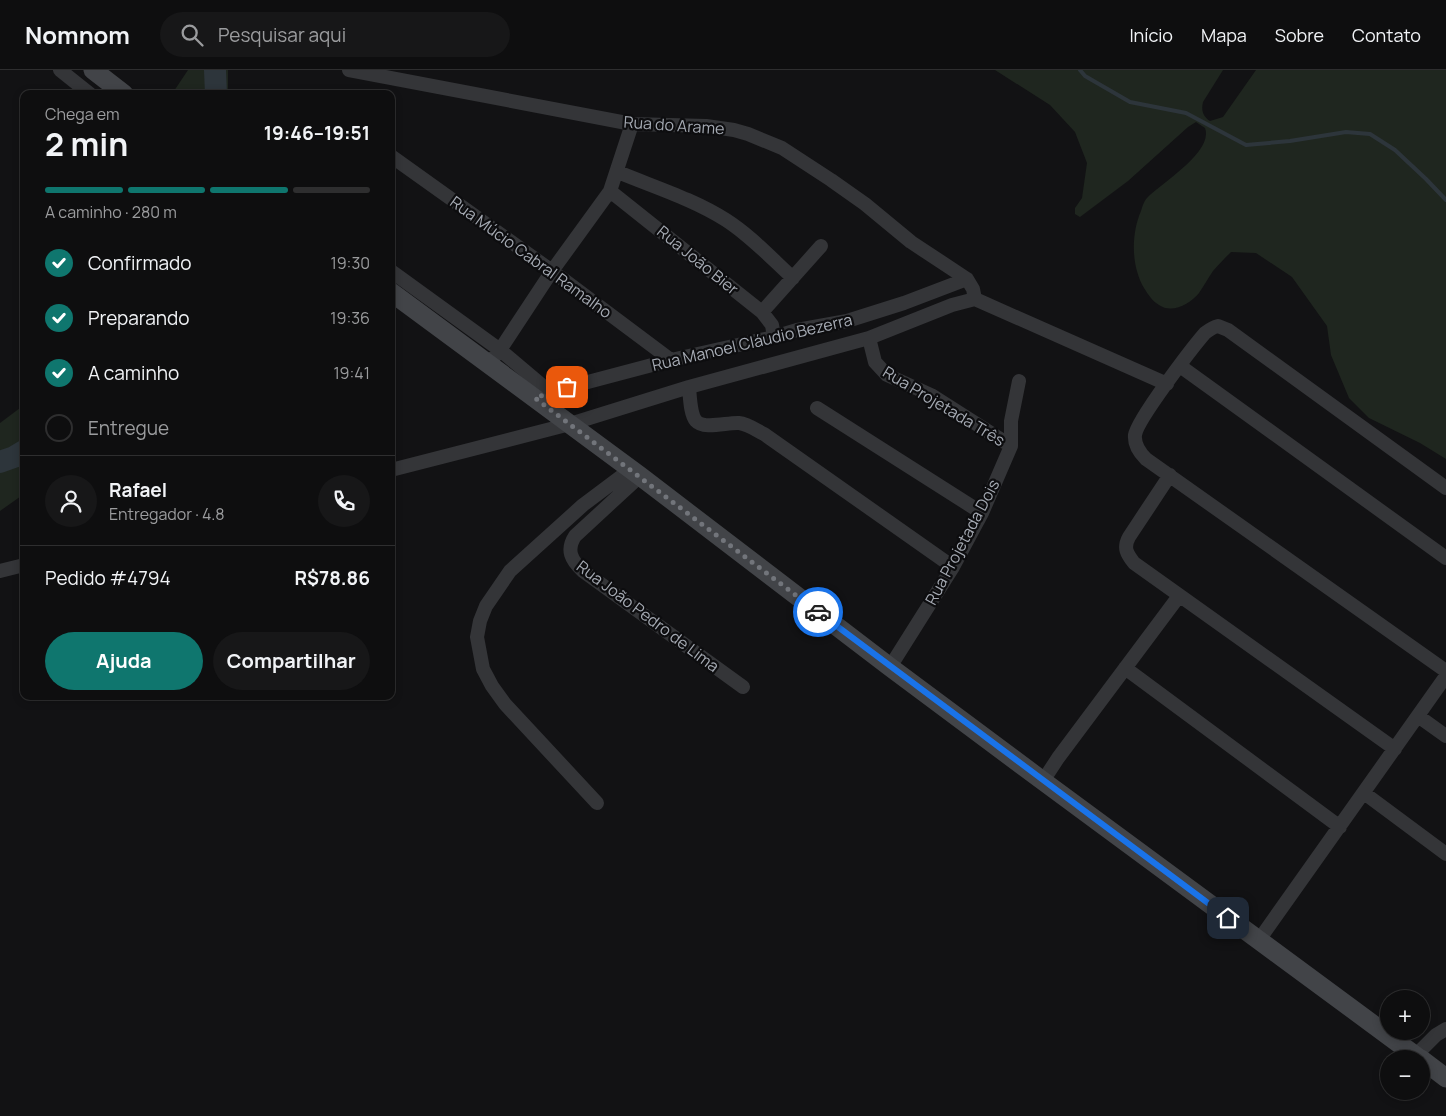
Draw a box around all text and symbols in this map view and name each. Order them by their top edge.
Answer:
search box [160,12,510,57]
text: Nomnom [25,18,130,51]
icon: search [178,21,206,49]
text: Pesquisar aqui [218,22,346,48]
text: Início [1129,23,1173,47]
text: Mapa [1201,23,1247,47]
text: Sobre [1275,23,1324,47]
text: Contato [1352,23,1421,47]
text: Chega em [45,103,120,125]
street label: Rua do Arame [623,110,725,140]
text: 19:46–19:51 [264,120,370,146]
text: 2 min [45,122,128,166]
street label: Rua Múcio Cabral Ramalho [446,191,616,323]
text: A caminho · 280 m [45,201,177,223]
street label: Rua João Bier [653,220,743,300]
icon: check [45,249,73,277]
text: Confirmado [88,250,192,276]
text: 19:30 [330,252,370,274]
icon: check [45,304,73,332]
text: Preparando [88,305,190,331]
text: 19:36 [330,307,370,329]
street label: Rua Manoel Cláudio Bezerra [650,308,854,376]
icon: check [45,359,73,387]
text: A caminho [88,360,179,386]
street label: Rua Projetada Três [879,361,1009,451]
text: 19:41 [333,362,370,384]
pin [546,366,588,408]
icon: bag [553,373,581,401]
text: Entregue [88,415,169,441]
button: person [45,475,97,527]
button: phone [318,475,370,527]
street label: Rua Projetada Dois [920,475,1004,609]
text: Rafael [109,477,167,503]
text: Entregador · 4.8 [109,503,225,525]
street label: Rua João Pedro de Lima [572,555,724,677]
text: Pedido #4794 [45,565,171,591]
text: R$78.86 [295,565,370,591]
courier [793,587,843,637]
icon: car [804,598,832,626]
button: Ajuda [45,632,203,690]
button: Compartilhar [213,632,370,690]
pin [1207,897,1249,939]
icon: home [1214,904,1242,932]
map controls [1380,990,1430,1100]
button: + [1380,990,1430,1040]
button: − [1380,1050,1430,1100]

